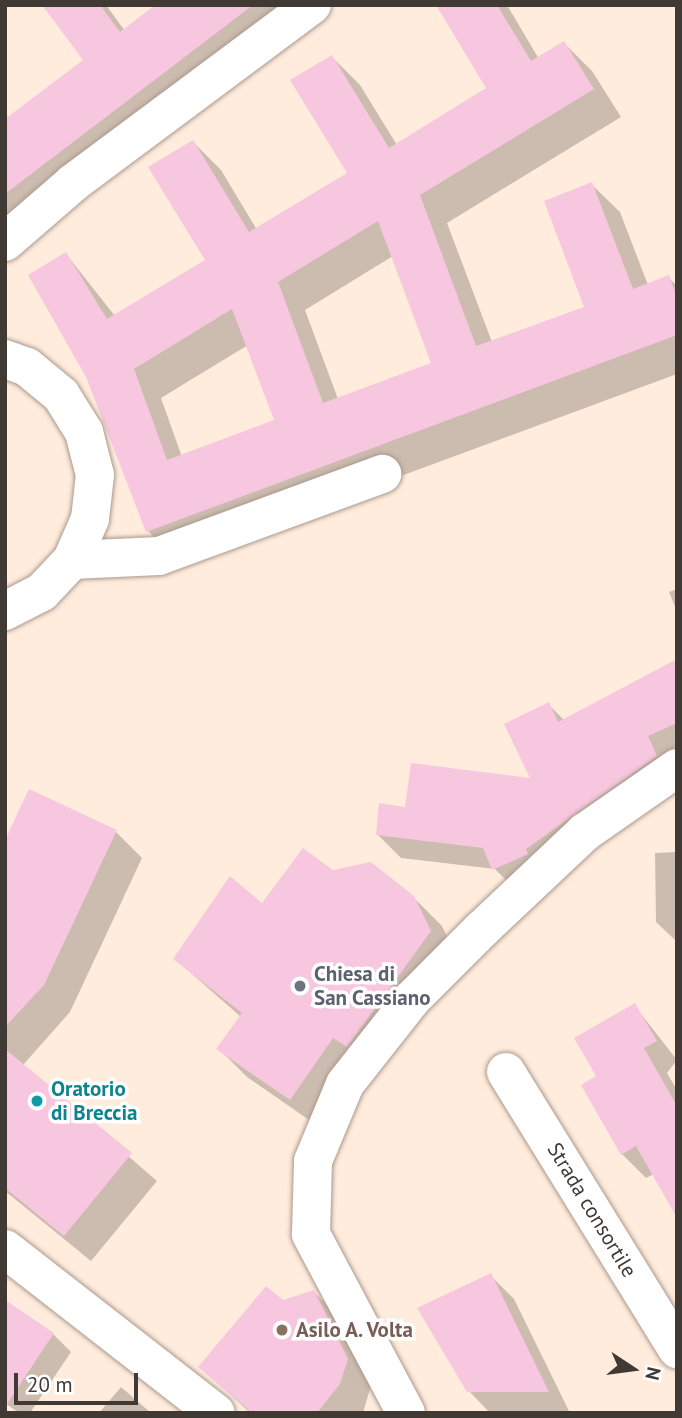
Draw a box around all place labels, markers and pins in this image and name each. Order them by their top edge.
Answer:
place label: Chiesa di San Cassiano [314,961,431,1011]
marker: Chiesa di San Cassiano [292,978,308,994]
place label: Oratorio di Breccia [51,1076,138,1126]
marker: Oratorio di Breccia [29,1093,45,1109]
place label: Asilo A. Volta [296,1317,416,1343]
marker: Asilo A. Volta [274,1322,290,1338]

